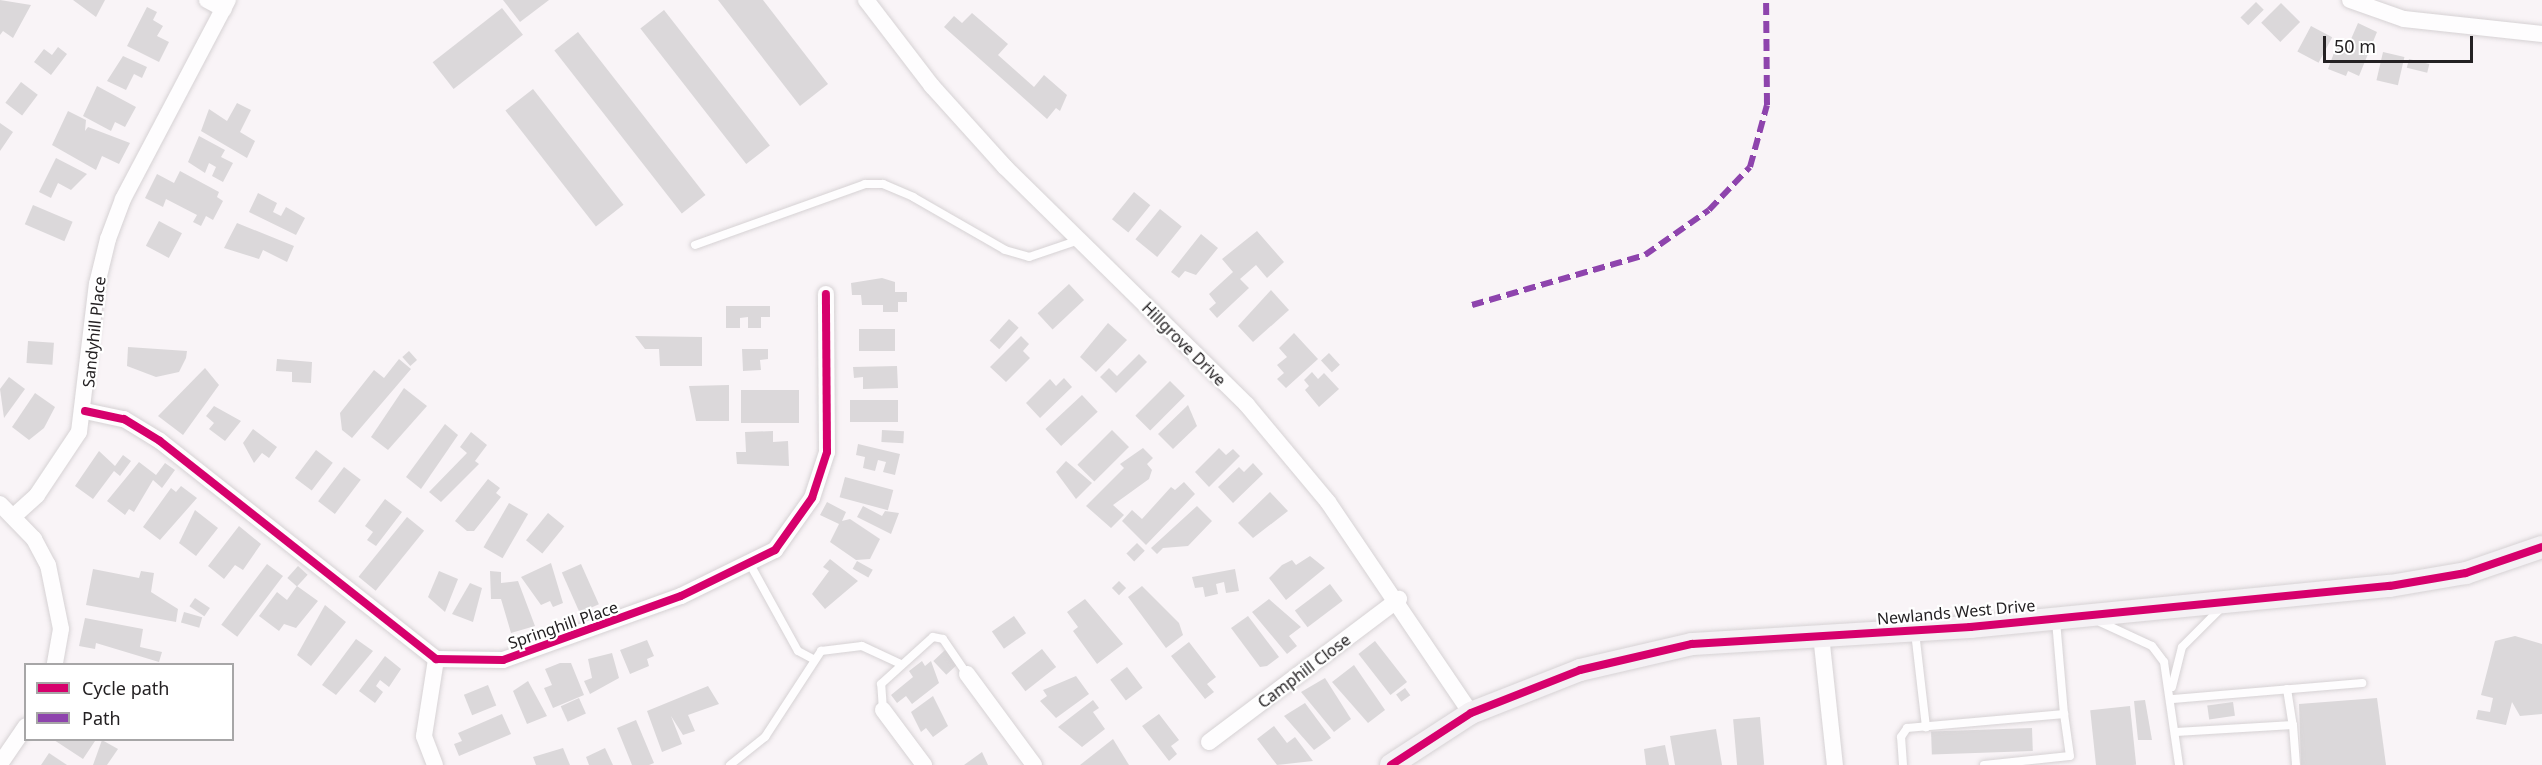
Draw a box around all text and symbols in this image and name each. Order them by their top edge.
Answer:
scale bar [2326,24,2476,62]
text: 50 m [2334,34,2376,58]
street label: Sandyhill Place [79,276,109,388]
street label: Hillgrove Drive [1138,298,1230,390]
street label: Newlands West Drive [1876,596,2036,628]
street label: Springhill Place [506,597,620,653]
street label: Camphill Close [1254,630,1354,712]
legend [24,663,234,741]
text: Cycle path [82,676,169,700]
text: Path [82,706,121,730]

